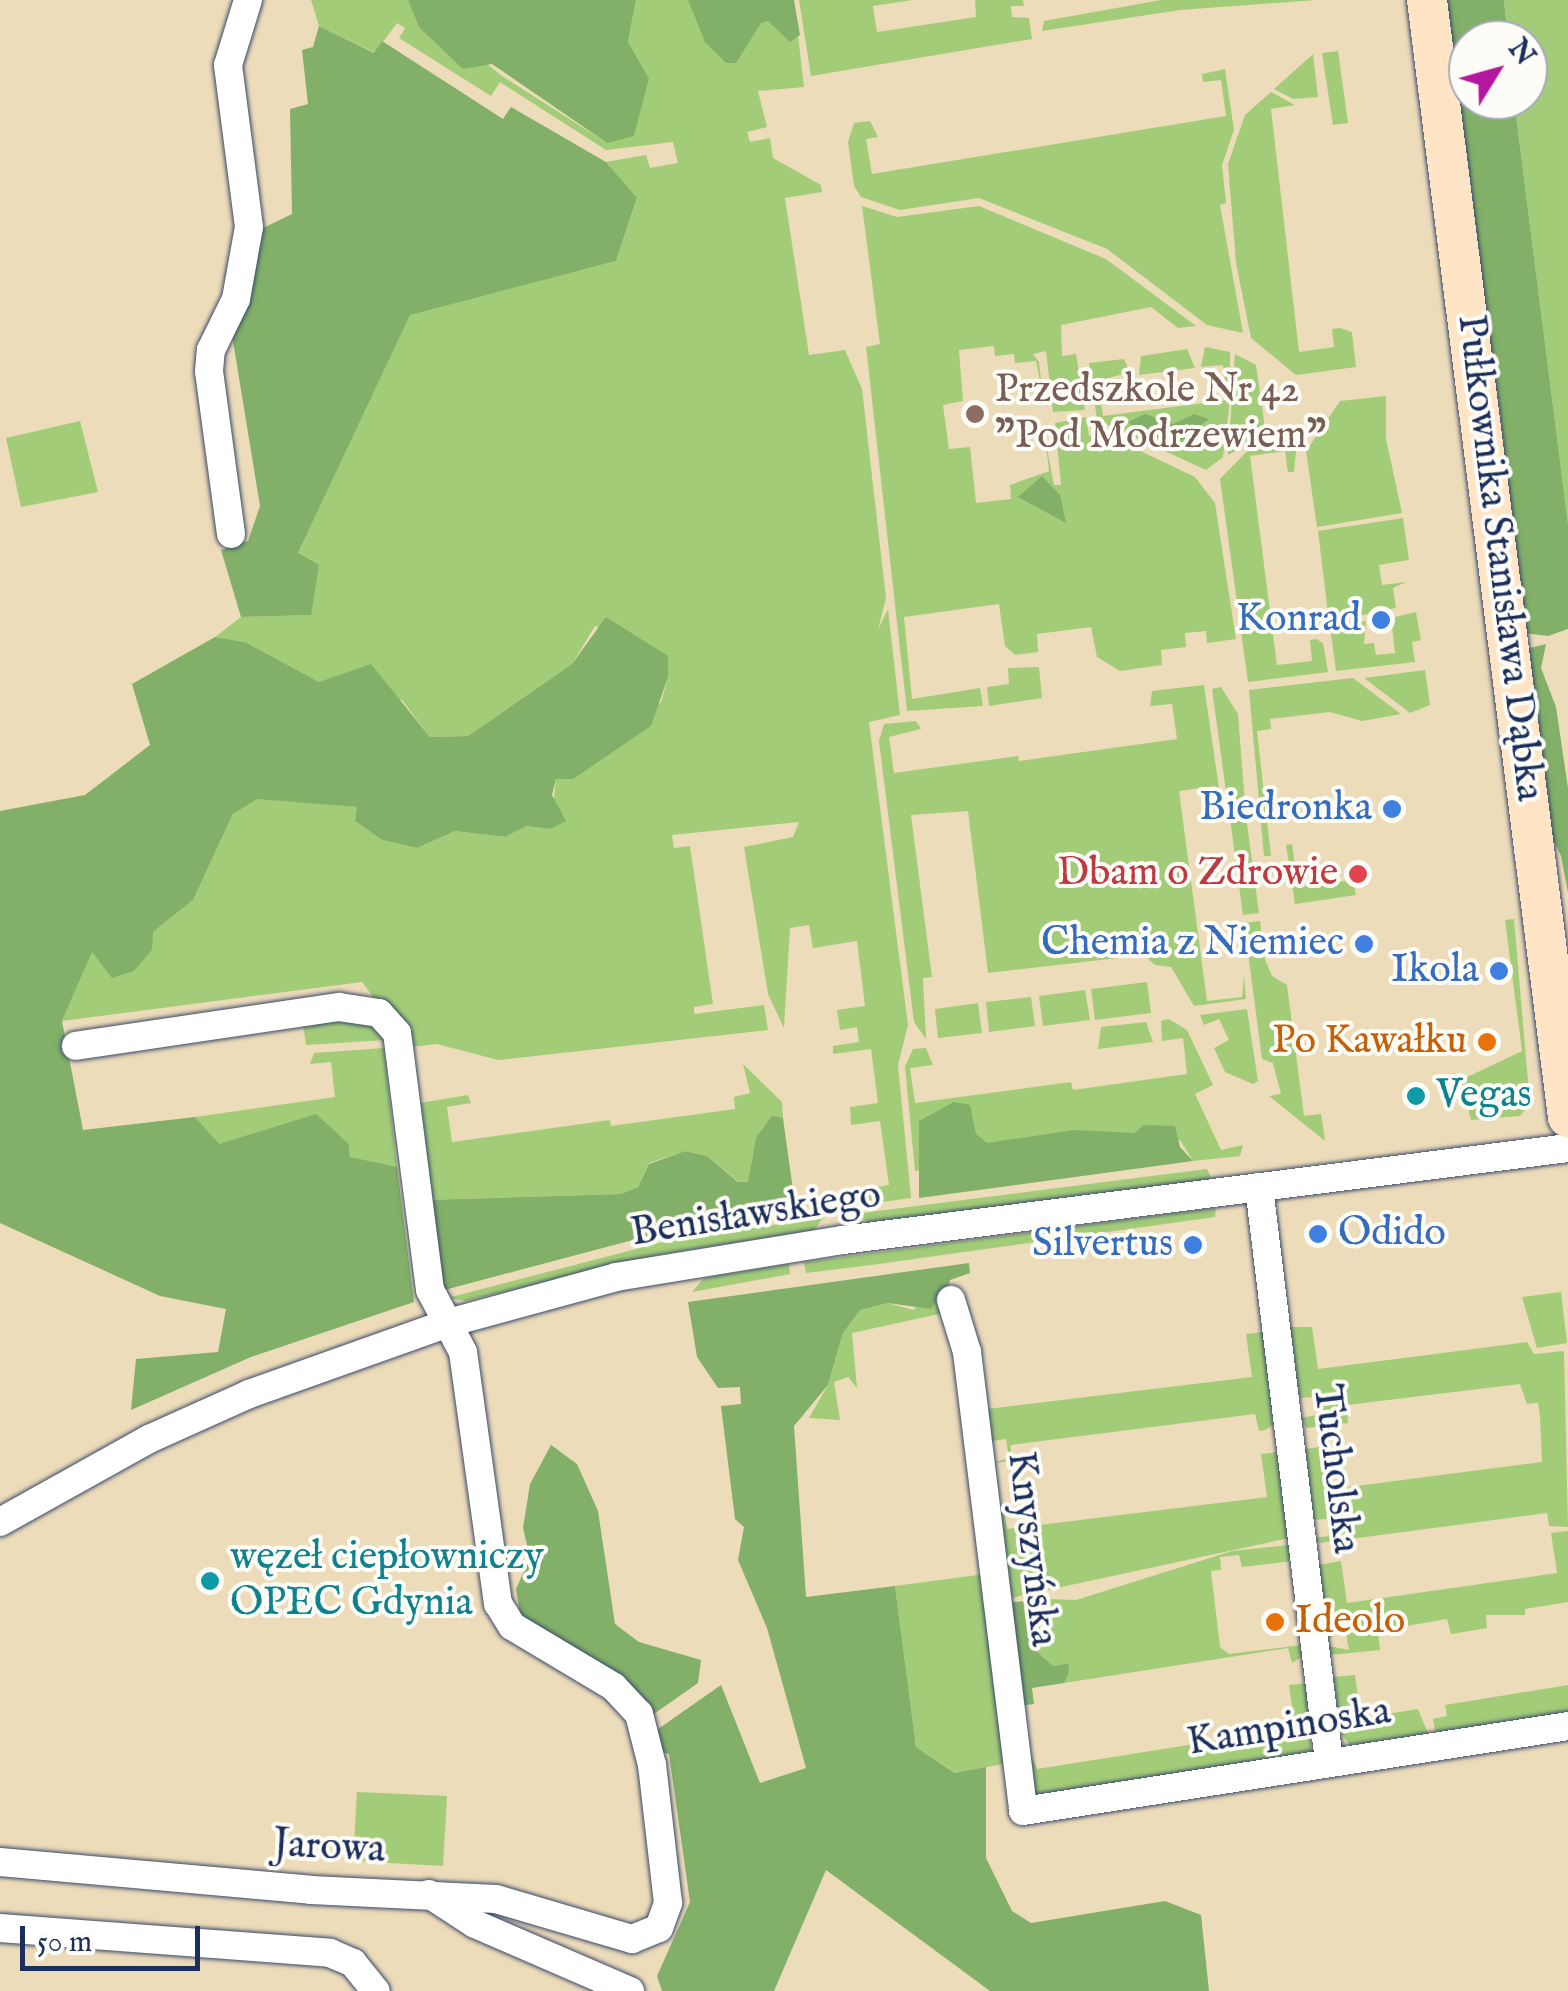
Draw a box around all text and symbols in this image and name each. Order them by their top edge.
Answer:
north arrow [1448,20,1548,120]
text: N [1499,33,1542,73]
street label: Pułkownika Stanisława Dąbka [1445,312,1553,804]
place label: Przedszkole Nr 42 "Pod Modrzewiem" [995,367,1327,461]
marker: Przedszkole Nr 42 "Pod Modrzewiem" [964,403,986,425]
place label: Konrad [1236,596,1361,644]
marker: Konrad [1370,609,1392,631]
place label: Biedronka [1199,785,1372,833]
marker: Biedronka [1381,798,1403,820]
place label: Dbam o Zdrowie [1057,850,1338,898]
marker: Dbam o Zdrowie [1347,863,1369,885]
place label: Chemia z Niemiec [1041,920,1344,968]
marker: Chemia z Niemiec [1353,933,1375,955]
place label: Ikola [1391,947,1479,995]
marker: Ikola [1488,960,1510,982]
place label: Po Kawałku [1272,1018,1467,1066]
marker: Po Kawałku [1476,1031,1498,1053]
place label: Vegas [1436,1072,1532,1120]
marker: Vegas [1405,1085,1427,1107]
street label: Benisławskiego [628,1172,884,1258]
place label: Odido [1338,1210,1446,1258]
place label: Silvertus [1032,1221,1173,1269]
marker: Odido [1307,1223,1329,1245]
marker: Silvertus [1182,1234,1204,1256]
street label: Tucholska [1301,1382,1369,1556]
street label: Knyszyńska [995,1449,1067,1649]
place label: węzeł ciepłowniczy OPEC Gdynia [230,1534,544,1628]
marker: węzeł ciepłowniczy OPEC Gdynia [199,1570,221,1592]
place label: Ideolo [1295,1598,1405,1646]
marker: Ideolo [1264,1611,1286,1633]
street label: Kampinoska [1184,1688,1394,1768]
street label: Jarowa [272,1821,386,1875]
scale bar [25,1906,205,1968]
text: 50 m [37,1924,92,1962]

